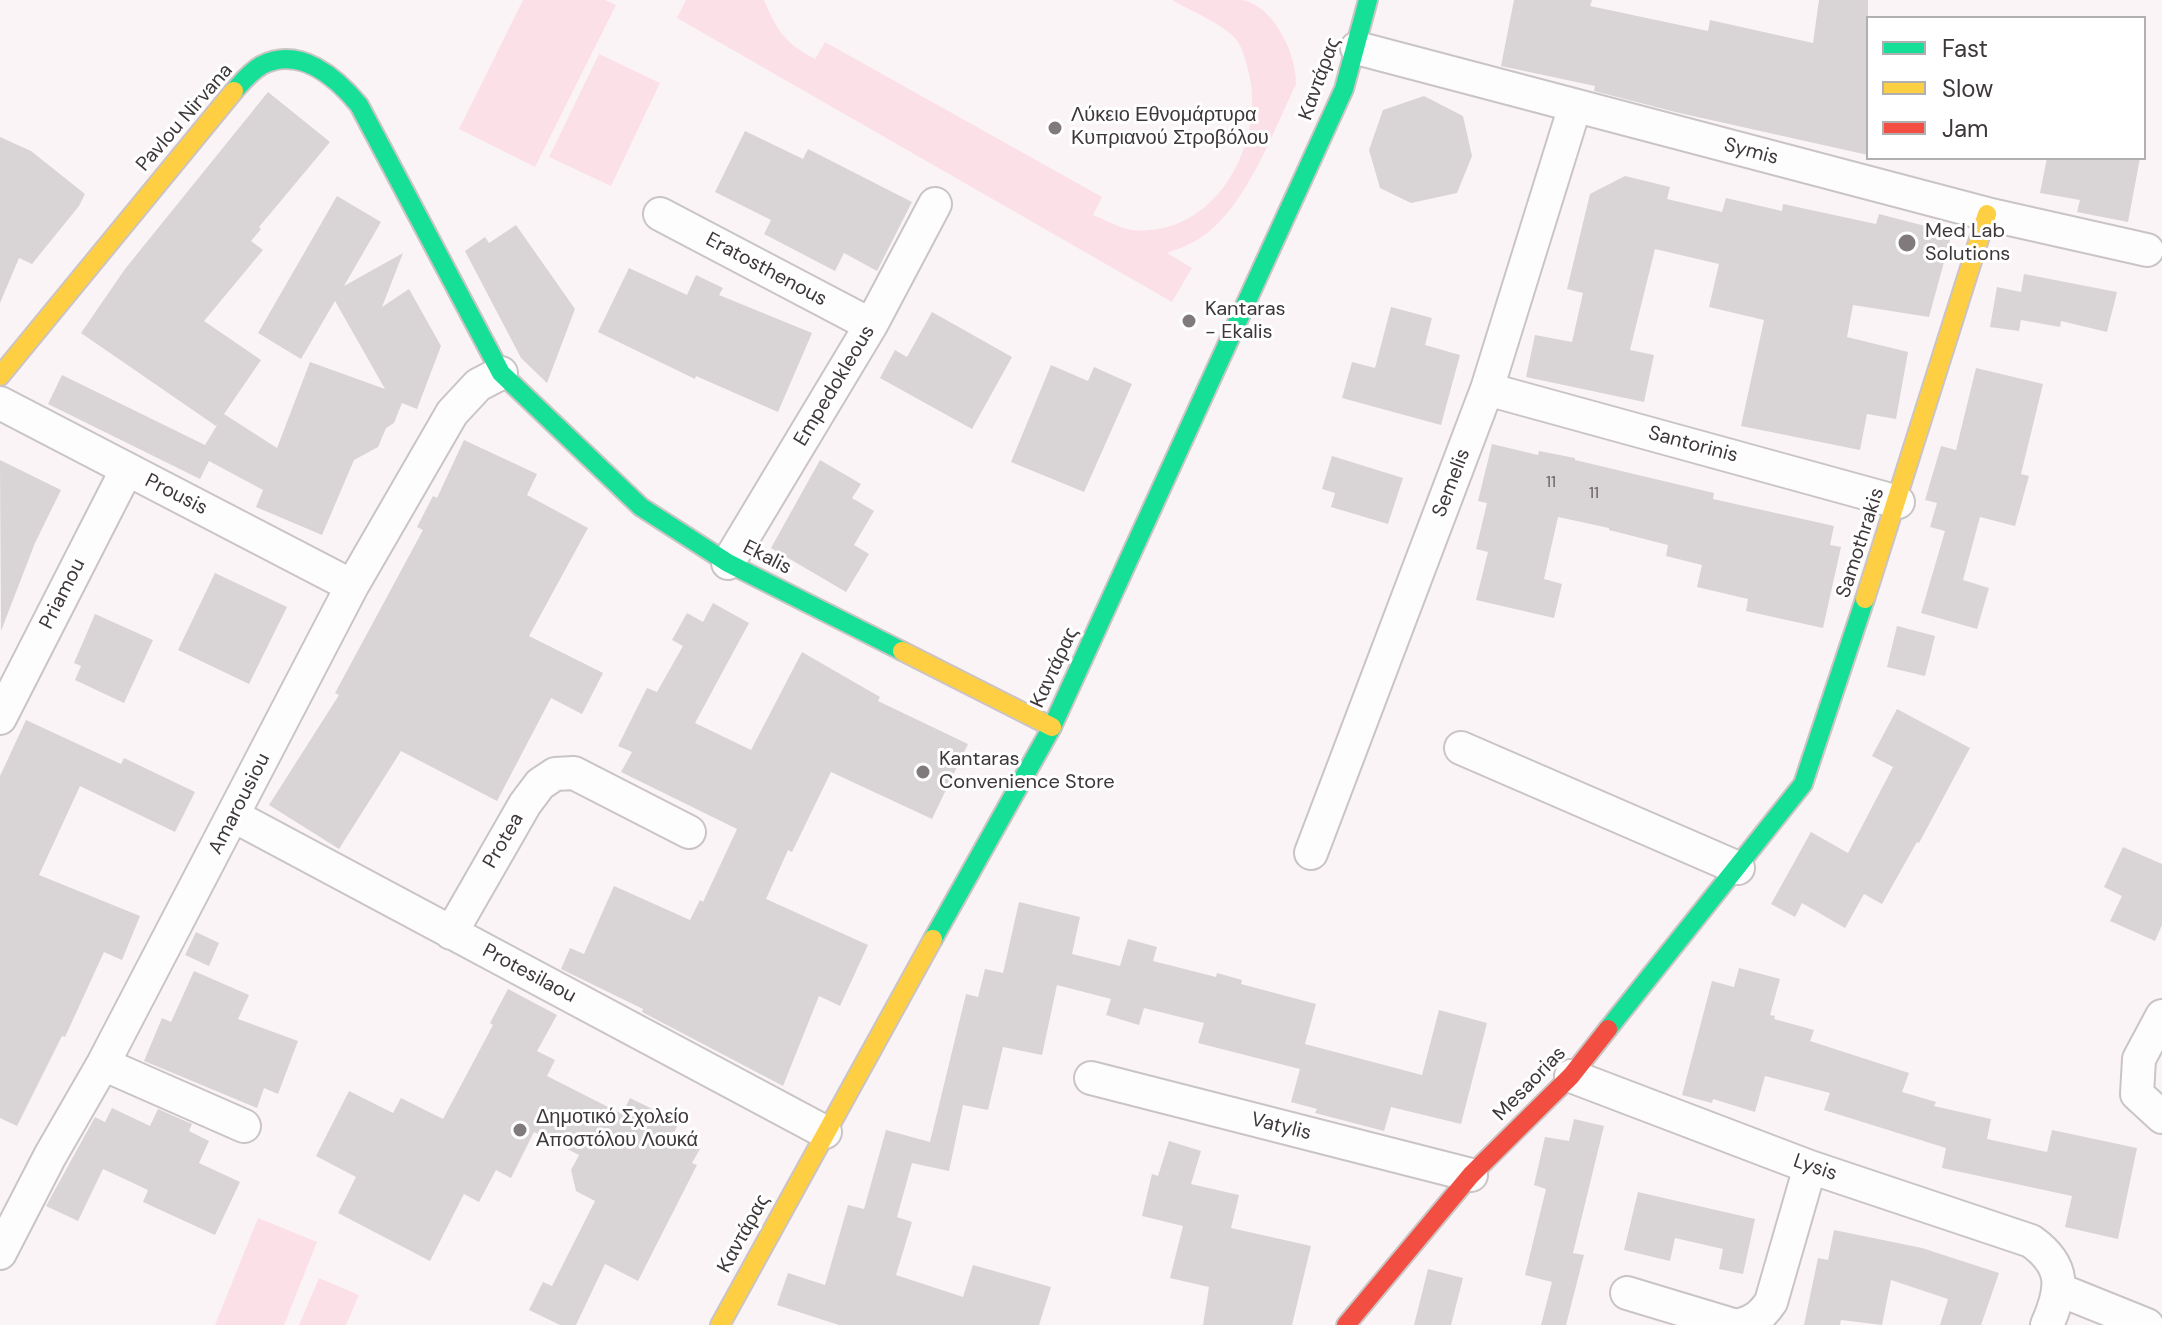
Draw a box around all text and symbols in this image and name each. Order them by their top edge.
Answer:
legend [1866,16,2146,160]
text: Fast [1942,33,1988,64]
street label: Καντάρας [1294,34,1346,124]
street label: Pavlou Nirvana [132,59,238,177]
text: Slow [1942,73,1993,104]
place label: Λύκειο Εθνομάρτυρα Κυπριανού Στροβόλου [1071,104,1269,151]
text: Jam [1942,113,1988,144]
marker: Λύκειο Εθνομάρτυρα Κυπριανού Στροβόλου [1046,119,1064,137]
street label: Symis [1721,133,1781,171]
place label: Med Lab Solutions [1925,220,2010,267]
street label: Eratosthenous [701,228,831,312]
marker: Med Lab Solutions [1896,232,1918,254]
place label: Kantaras - Ekalis [1205,298,1286,345]
marker: Kantaras - Ekalis [1180,312,1198,330]
street label: Empedokleous [790,321,880,451]
street label: Santorinis [1646,422,1740,468]
street label: Semelis [1428,445,1476,521]
street label: Prousis [141,469,211,521]
house number: 11 [1546,473,1556,493]
house number: 11 [1589,484,1599,504]
street label: Samothrakis [1832,485,1890,601]
street label: Ekalis [739,536,795,580]
street label: Priamou [35,555,91,633]
street label: Καντάρας [1026,624,1084,712]
place label: Kantaras Convenience Store [939,748,1115,795]
street label: Amarousiou [204,749,276,859]
marker: Kantaras Convenience Store [914,763,932,781]
street label: Protea [479,809,529,873]
street label: Protesilaou [478,939,580,1009]
street label: Mesaorias [1489,1042,1571,1126]
place label: Δημοτικό Σχολείο Αποστόλου Λουκά [536,1106,698,1153]
street label: Vatylis [1248,1108,1314,1146]
marker: Δημοτικό Σχολείο Αποστόλου Λουκά [511,1121,529,1139]
street label: Lysis [1790,1149,1840,1187]
street label: Καντάρας [713,1190,775,1278]

